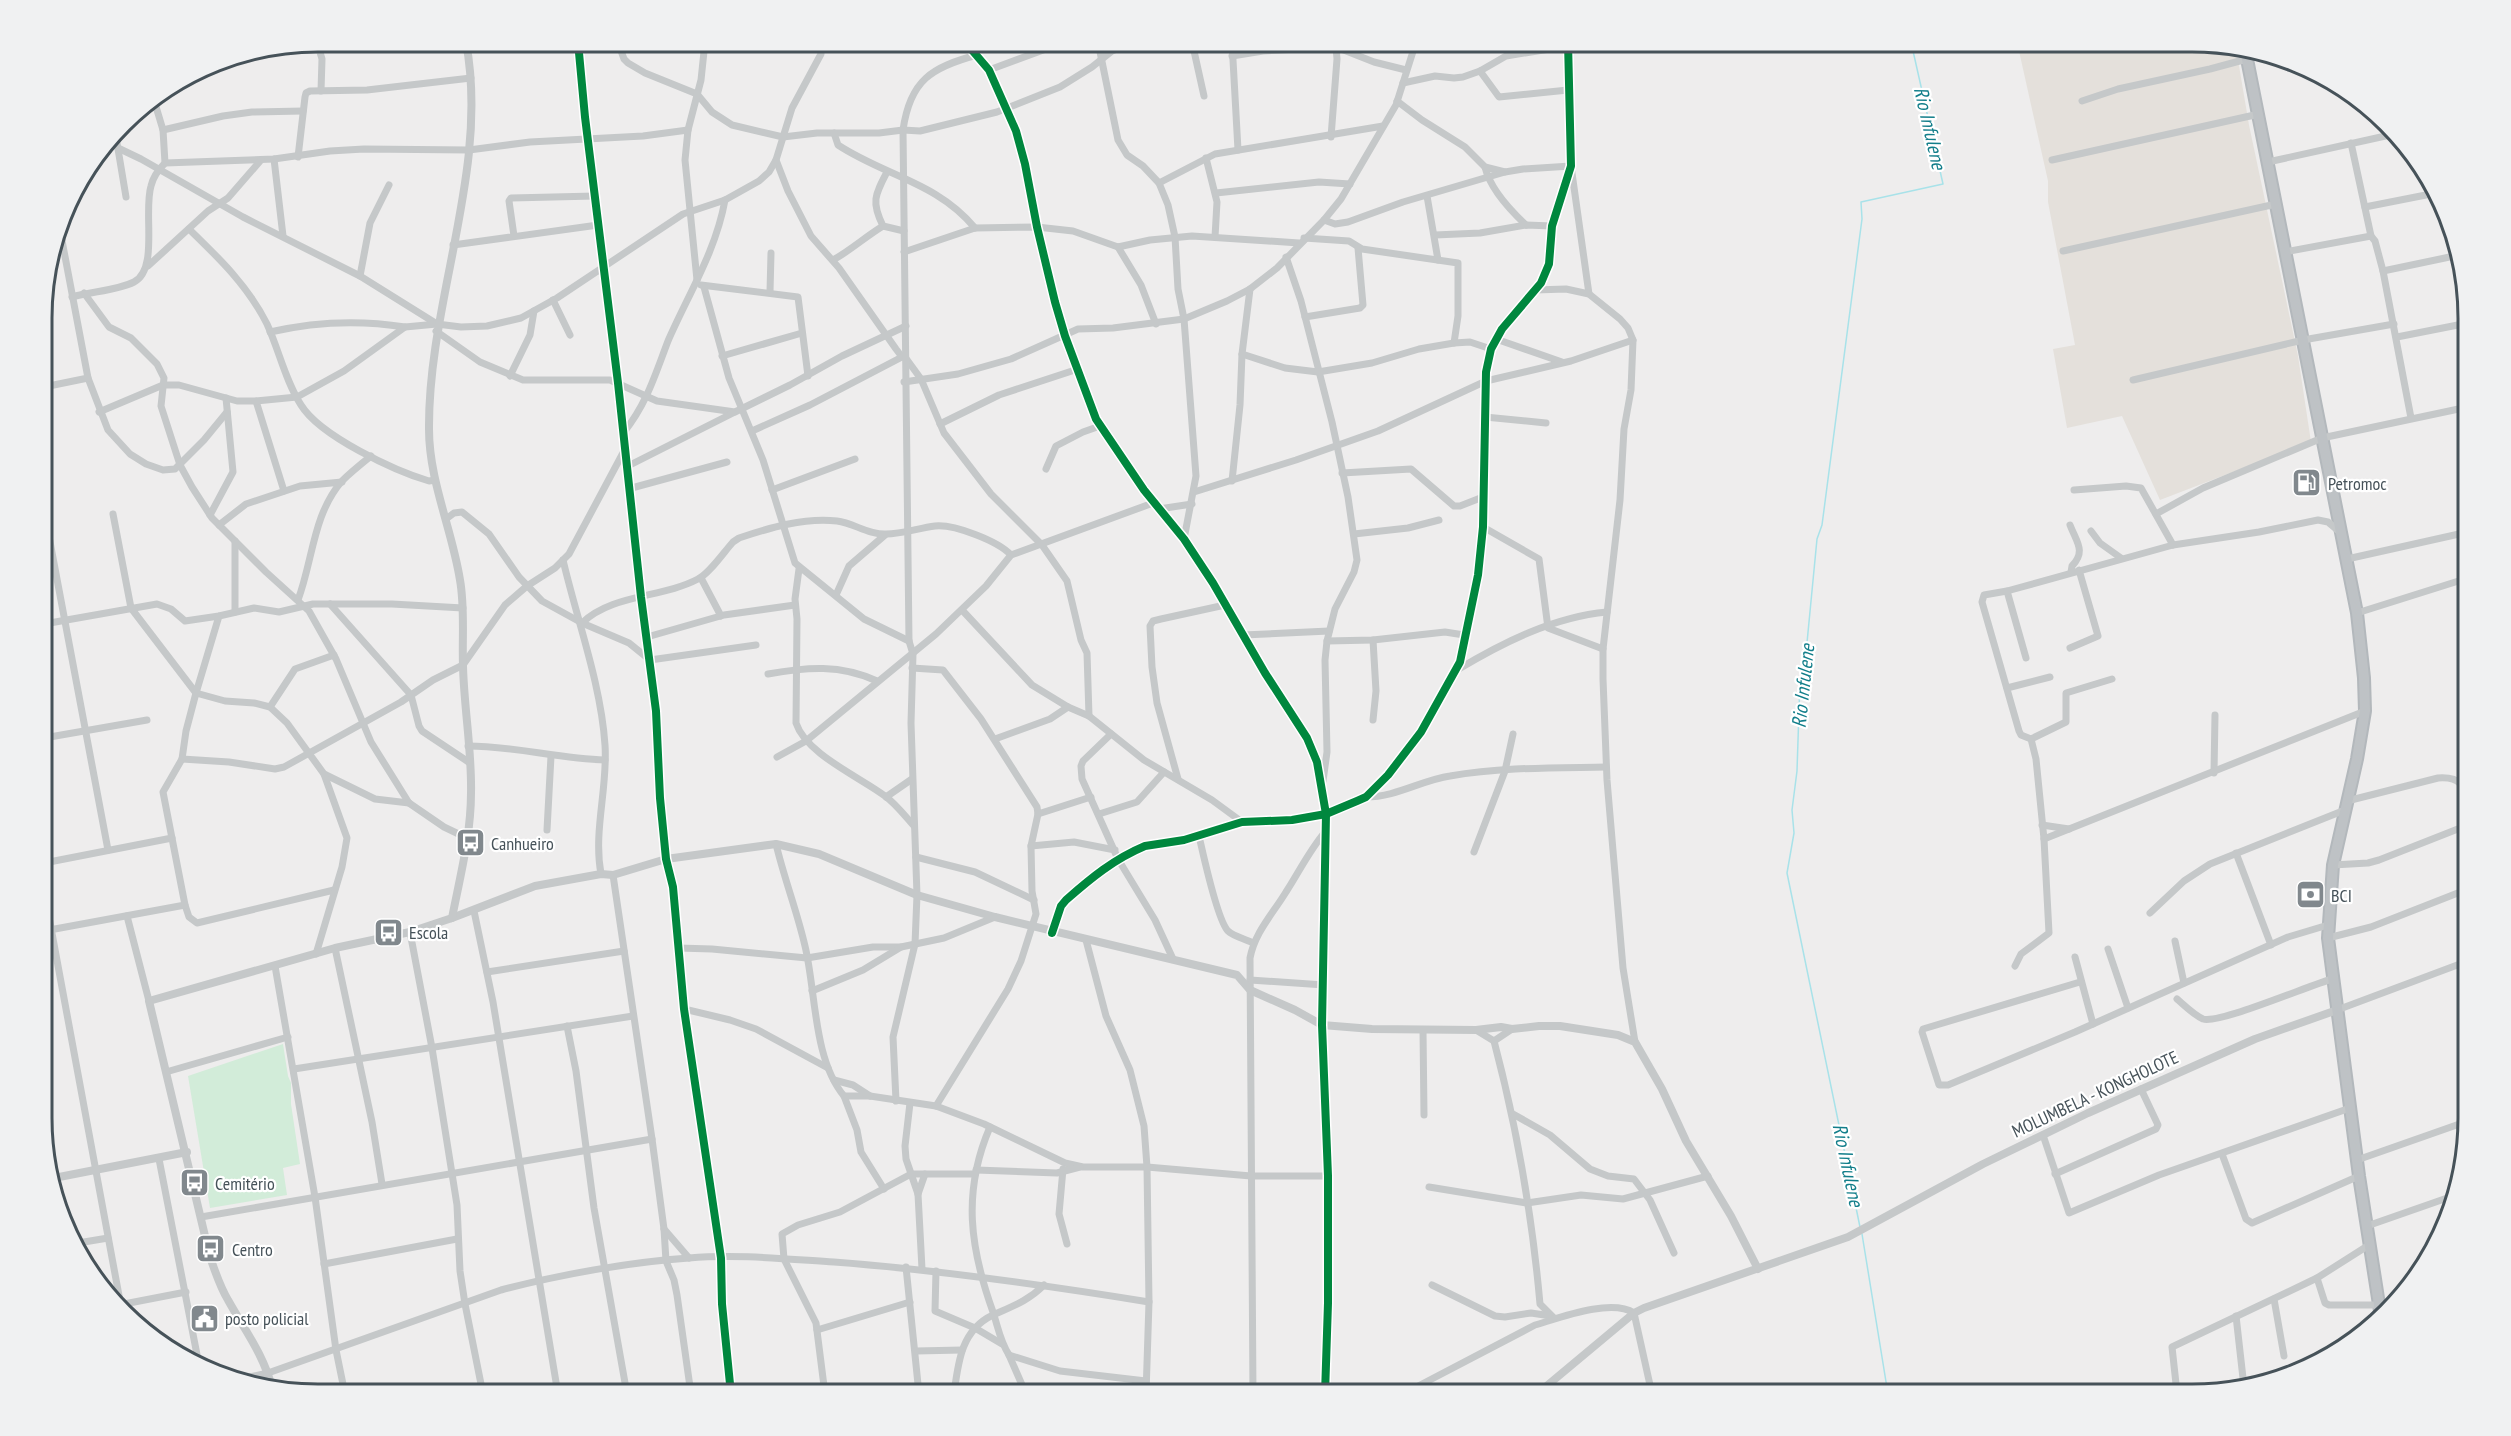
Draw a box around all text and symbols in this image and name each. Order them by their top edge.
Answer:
water label: Rio Infulene [1908,84,1953,174]
fuel station icon: Petromoc [2291,467,2323,499]
place label: Petromoc [2328,472,2387,495]
water label: Rio Infulene [1786,641,1821,729]
bus stop icon: Canhueiro [454,827,486,859]
place label: Canhueiro [491,832,554,855]
bank icon: BCI [2294,879,2326,911]
place label: BCI [2331,884,2352,907]
bus stop icon: Escola [372,916,404,948]
place label: Escola [409,921,448,944]
street label: MOLUMBELA - KONGHOLOTE [2008,1045,2182,1143]
water label: Rio Infulene [1827,1121,1870,1211]
bus stop icon: Cemitério [178,1167,210,1199]
place label: Cemitério [215,1172,275,1195]
bus stop icon: Centro [195,1233,227,1265]
place label: Centro [232,1238,273,1261]
public building icon: posto policial [188,1302,220,1334]
place label: posto policial [225,1307,309,1330]

